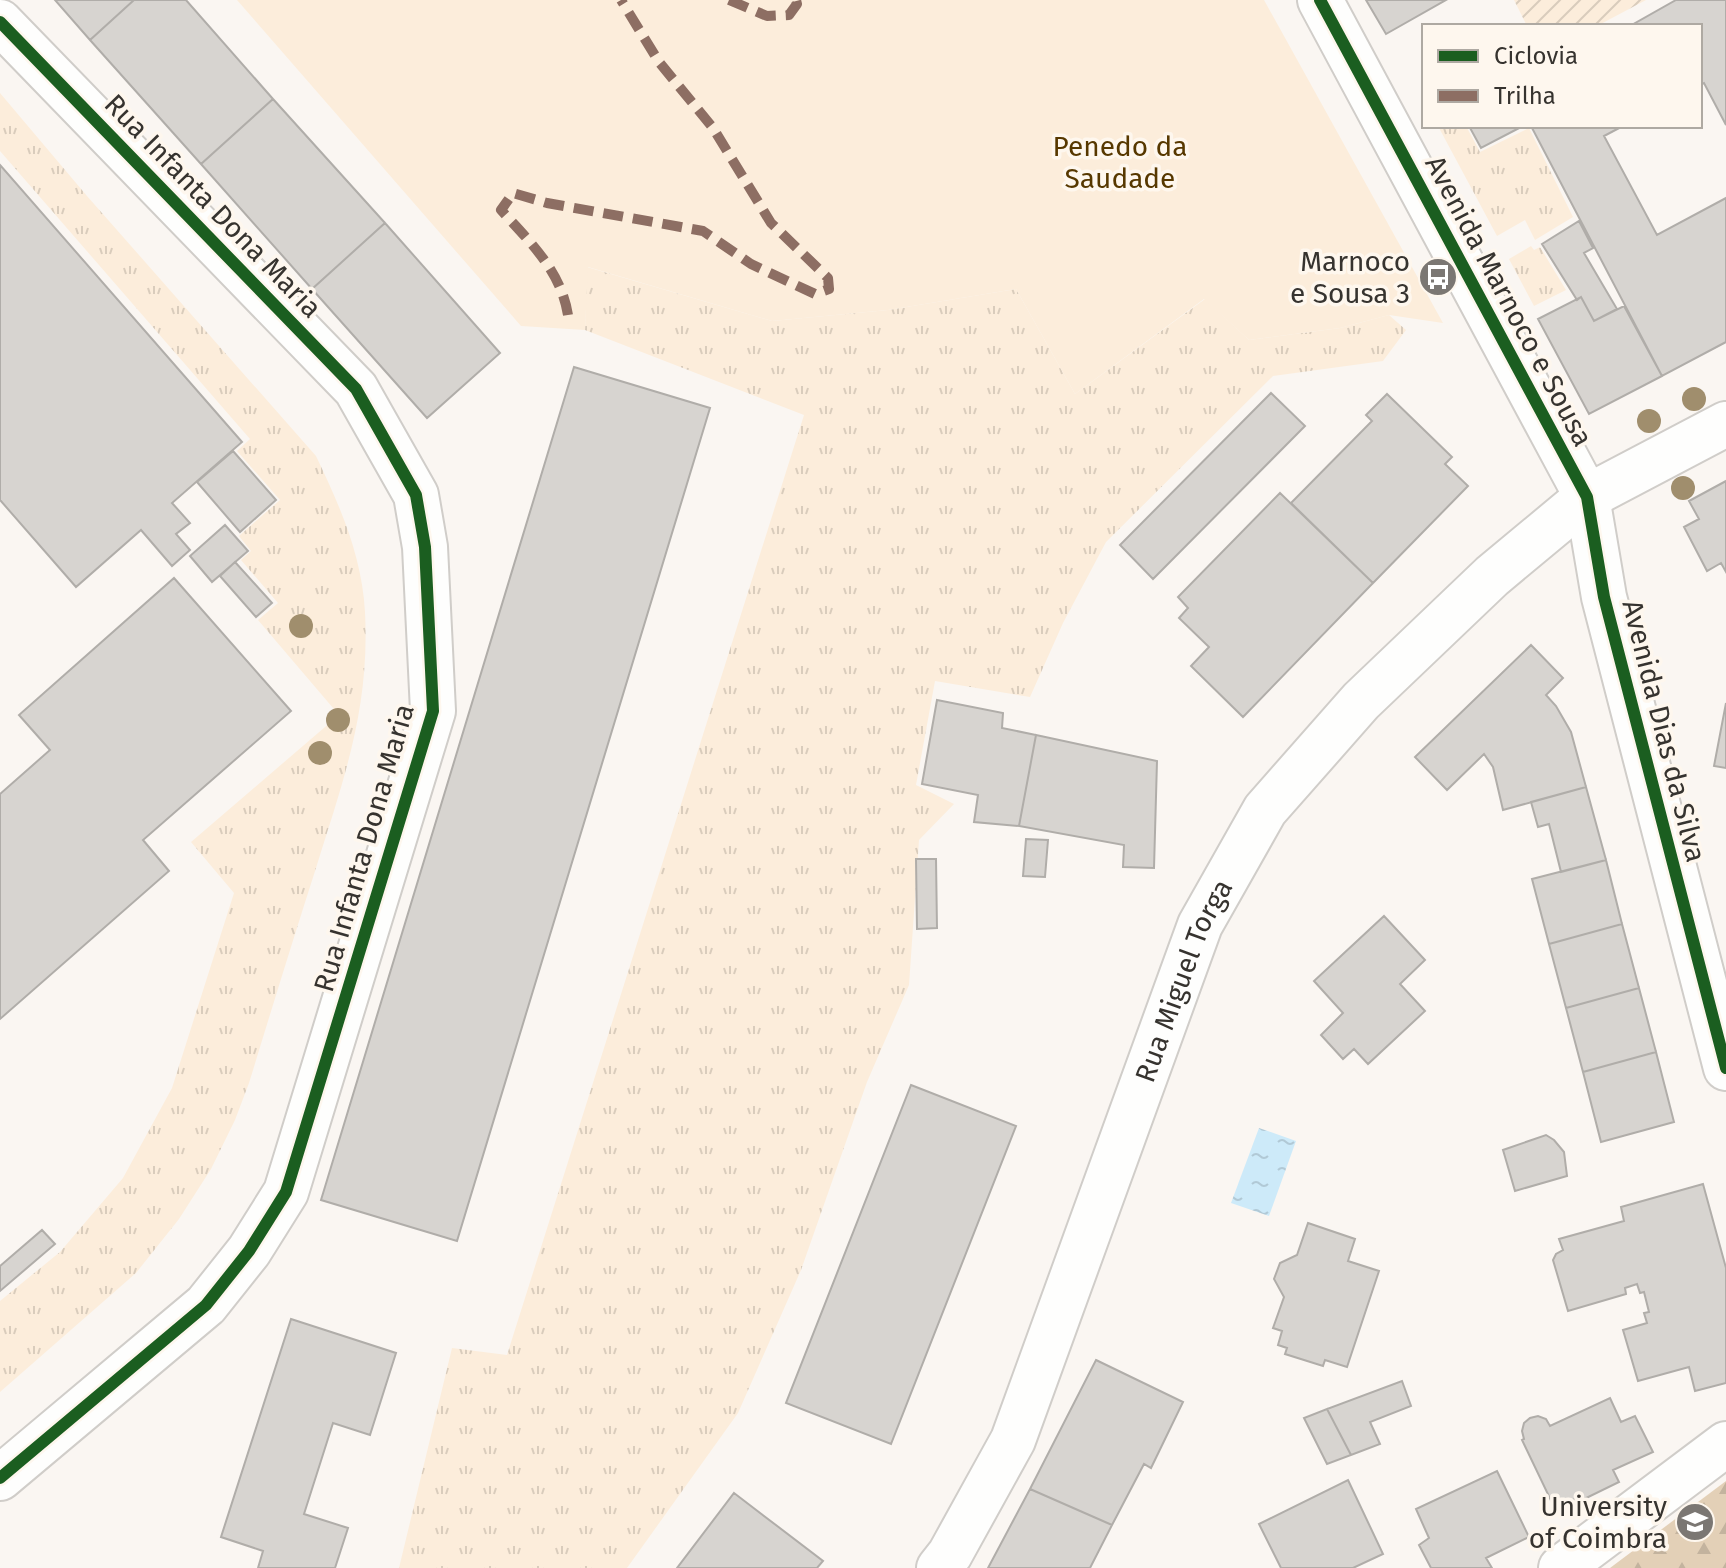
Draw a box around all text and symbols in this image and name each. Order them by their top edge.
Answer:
legend [1422,24,1702,128]
text: Ciclovia [1494,42,1578,70]
text: Trilha [1494,82,1556,110]
street label: Rua Infanta Dona Maria [98,87,328,325]
park label: Penedo da Saudade [1053,130,1187,195]
street label: Avenida Marnoco e Sousa [1418,150,1600,452]
place label: Marnoco e Sousa 3 [1290,245,1410,310]
bus stop icon: Marnoco e Sousa 3 [1417,256,1459,298]
street label: Avenida Dias da Silva [1615,596,1713,866]
street label: Rua Infanta Dona Maria [307,700,421,996]
street label: Rua Miguel Torga [1128,873,1239,1087]
place label: University of Coimbra [1529,1490,1667,1555]
school or university icon: University of Coimbra [1674,1501,1716,1543]

